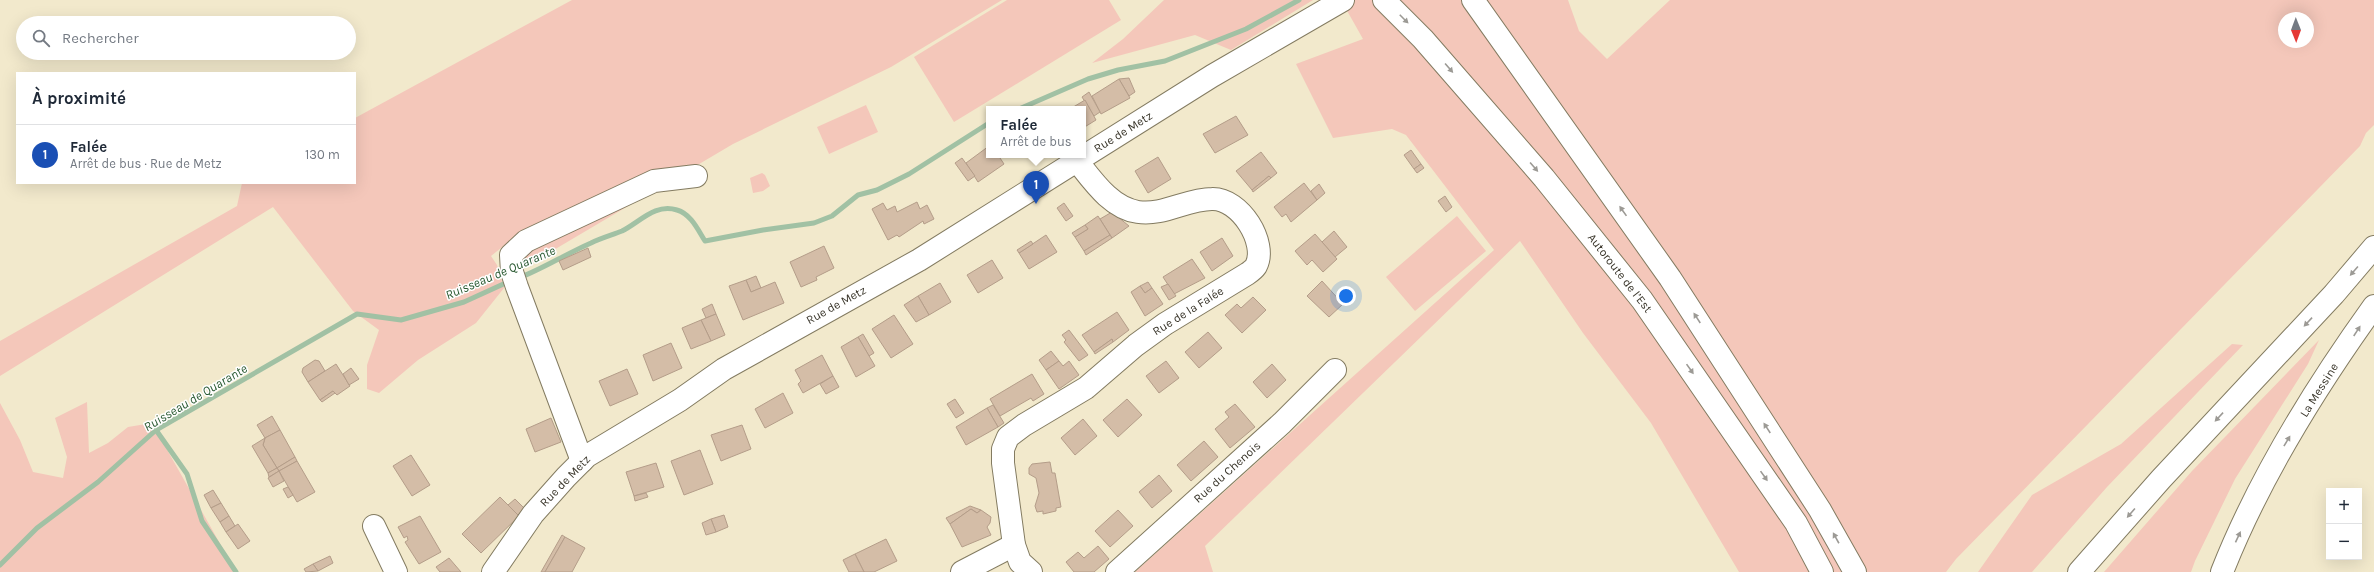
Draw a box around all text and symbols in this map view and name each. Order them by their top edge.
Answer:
north arrow [2278,12,2314,48]
one-way arrow [1399,15,1409,24]
search box [16,16,356,60]
icon: search [30,27,52,49]
text: Rechercher [62,29,139,47]
one-way arrow [1444,63,1453,74]
text: À proximité [32,88,126,108]
popup [986,106,1086,158]
street label: Rue de Metz [1091,108,1155,156]
text: Falée [1000,116,1037,134]
text: Arrêt de bus [1000,134,1072,149]
text: Falée [70,138,107,156]
text: 1 [43,147,47,162]
text: 130 m [305,147,340,162]
text: Arrêt de bus · Rue de Metz [70,156,222,171]
one-way arrow [1529,162,1538,172]
pin: 1 [1023,171,1049,204]
one-way arrow [1619,206,1627,217]
street label: Autoroute de l’Est [1585,231,1656,316]
water label: Ruisseau de Quarante [443,243,557,302]
one-way arrow [2350,265,2359,276]
street label: Rue de Metz [804,283,869,327]
street label: Rue de la Falée [1150,284,1226,338]
your location [1336,286,1356,306]
one-way arrow [1693,313,1700,324]
one-way arrow [2303,317,2313,327]
one-way arrow [2353,326,2361,337]
street label: La Messine [2297,360,2341,420]
water label: Ruisseau de Quarante [141,361,250,434]
one-way arrow [1686,364,1694,375]
one-way arrow [2214,412,2224,422]
one-way arrow [1763,422,1771,433]
one-way arrow [2284,435,2291,447]
street label: Rue du Chenois [1191,438,1263,506]
street label: Rue de Metz [537,452,593,510]
one-way arrow [1760,471,1768,482]
map controls [2326,488,2362,560]
button: + [2326,488,2362,524]
one-way arrow [2126,508,2136,518]
button: − [2326,524,2362,560]
one-way arrow [2235,531,2241,542]
one-way arrow [1833,532,1839,544]

